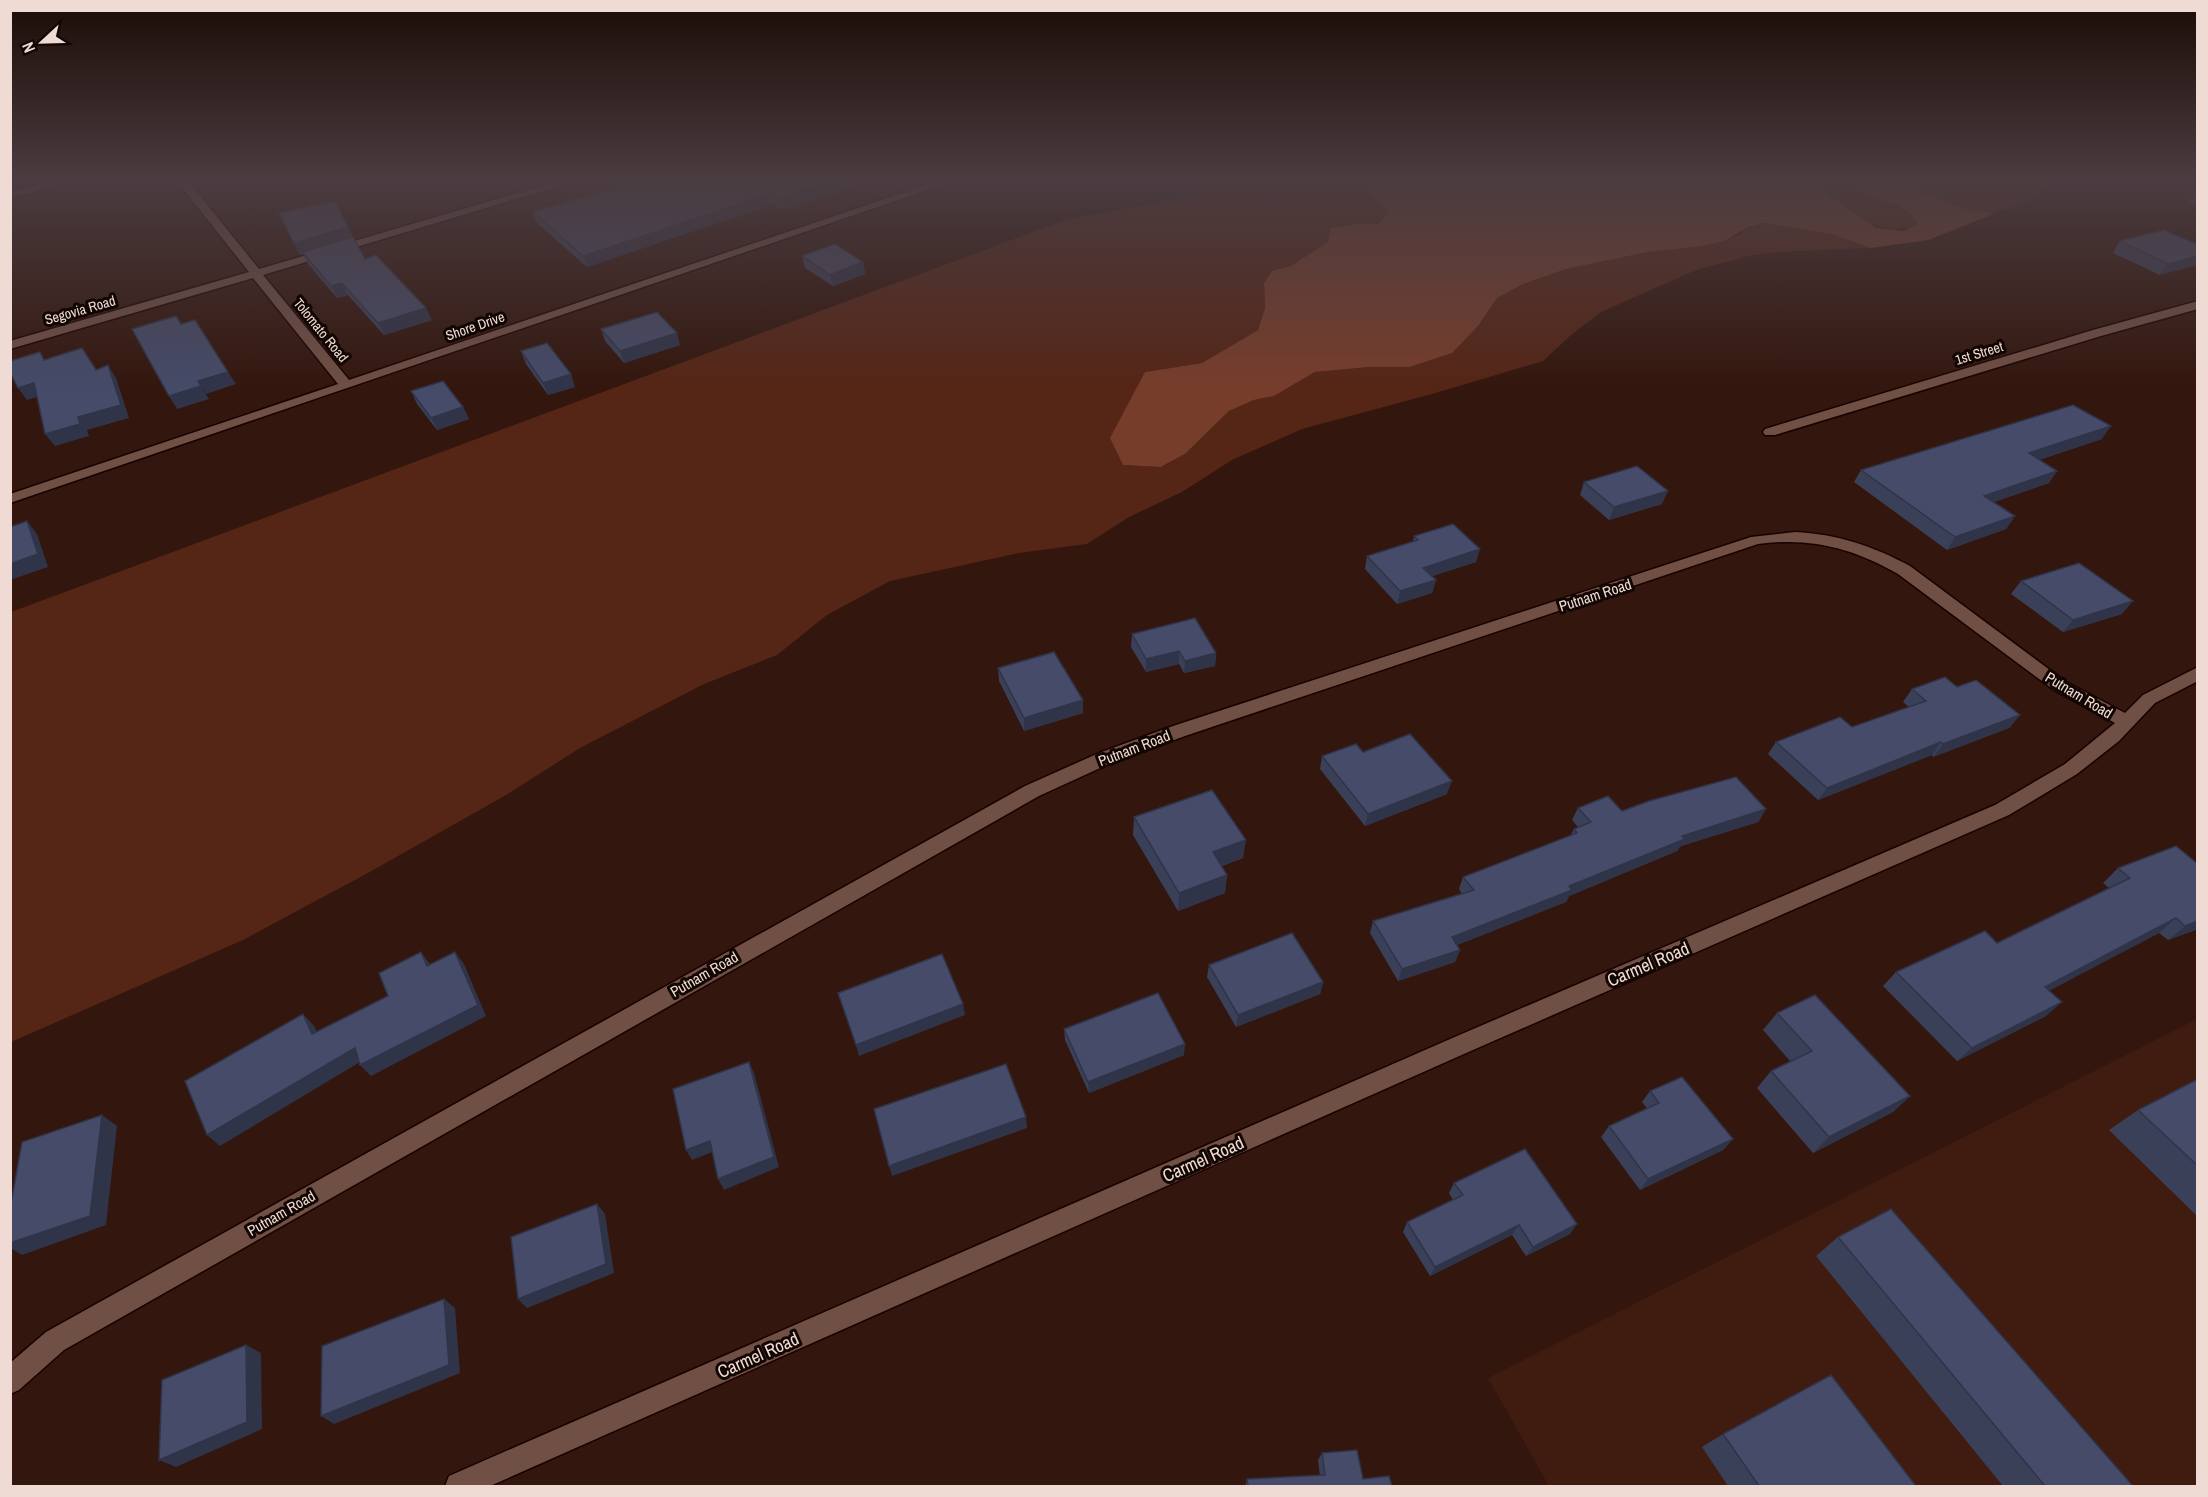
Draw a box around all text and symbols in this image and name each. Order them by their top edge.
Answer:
north arrow [12,12,72,72]
text: N [16,39,40,56]
street label: Segovia Road [43,291,117,329]
street label: Tolomato Road [290,294,352,366]
street label: Shore Drive [443,308,507,344]
street label: 1st Street [1953,337,2005,369]
street label: Putnam Road [1556,573,1634,617]
street label: Putnam Road [2041,667,2117,723]
street label: Putnam Road [1095,725,1173,771]
street label: Carmel Road [1603,936,1693,992]
street label: Putnam Road [666,946,742,1002]
street label: Carmel Road [1158,1130,1248,1188]
street label: Putnam Road [243,1185,319,1241]
street label: Carmel Road [713,1326,803,1384]

